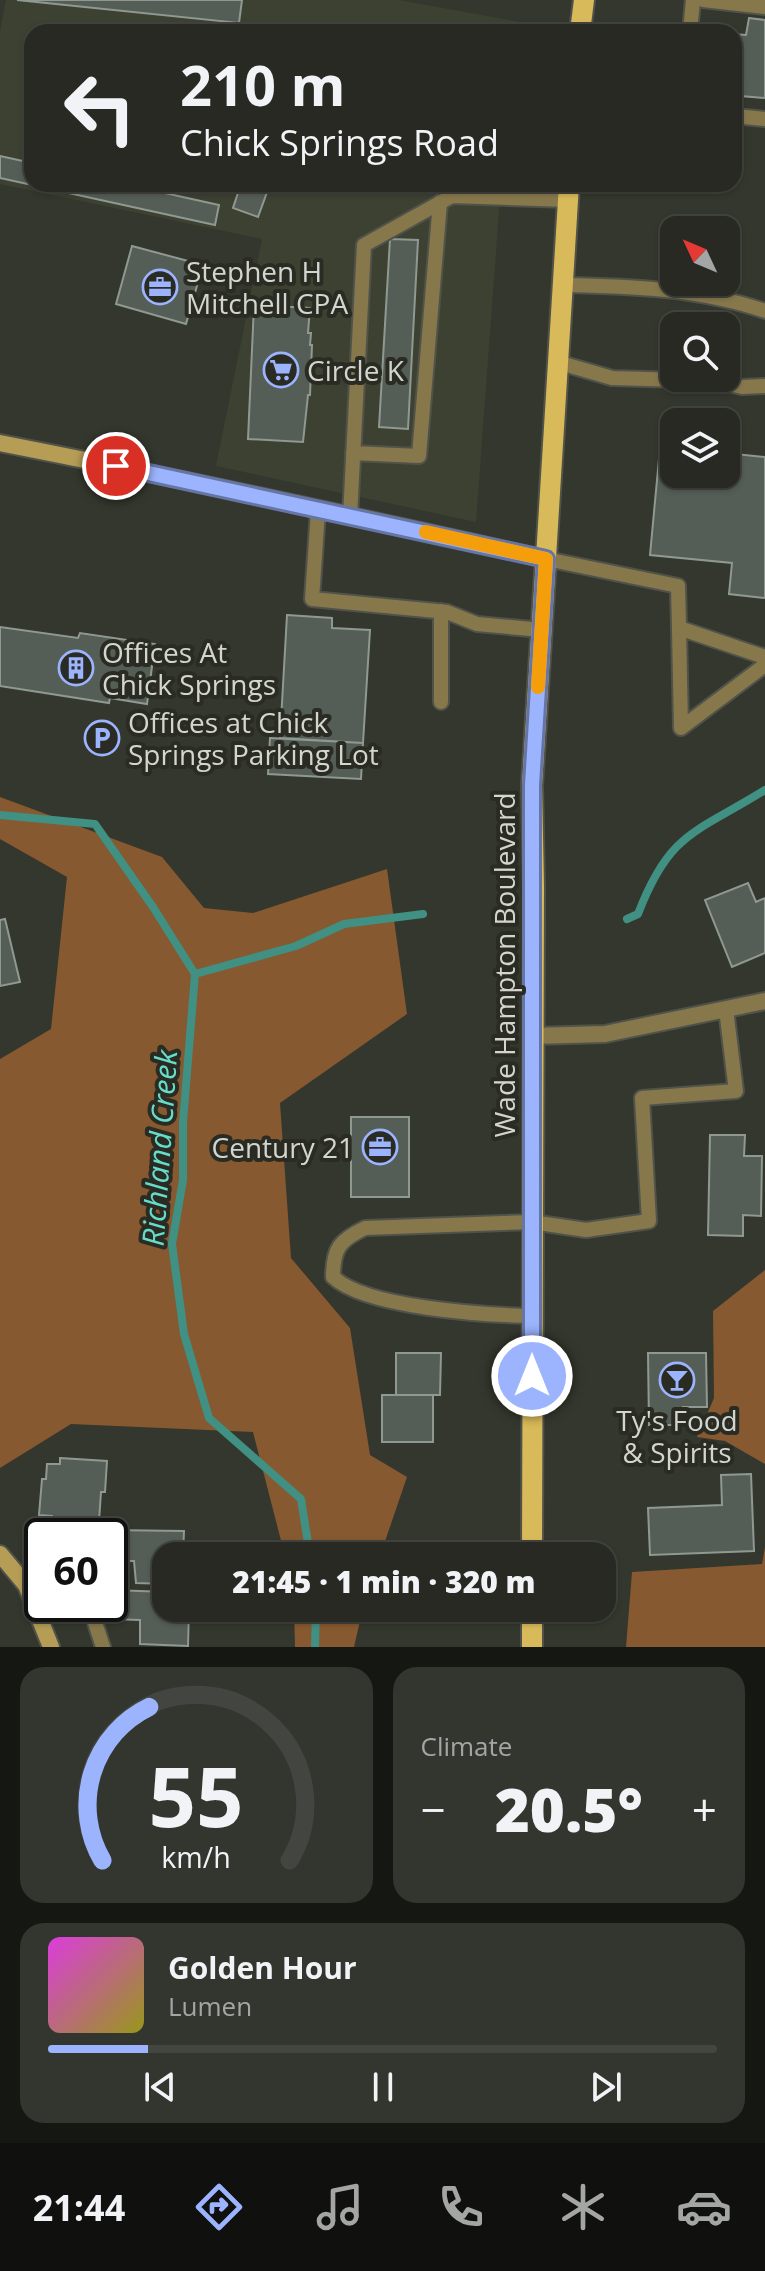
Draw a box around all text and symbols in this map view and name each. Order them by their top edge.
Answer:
text: 210 m [180,46,346,122]
icon: left [48,56,152,160]
text: Chick Springs Road [180,118,499,167]
north arrow [660,216,740,296]
map controls [660,216,740,488]
place label: Stephen H Mitchell CPA [186,252,348,322]
office icon: Stephen H Mitchell CPA [141,268,179,306]
button: search [660,312,740,392]
supermarket icon: Circle K [262,351,300,389]
place label: Circle K [307,351,405,389]
button: layers [660,408,740,488]
pin [82,432,150,500]
icon: arrive [94,444,138,488]
place label: Offices At Chick Springs [102,633,276,703]
building icon: Offices At Chick Springs [57,649,95,687]
place label: Offices at Chick Springs Parking Lot [128,703,379,773]
parking icon: Offices at Chick Springs Parking Lot [83,719,121,757]
street label: Wade Hampton Boulevard [485,792,523,1138]
water label: Richland Creek [132,1047,186,1247]
place label: Century 21 [212,1128,354,1166]
office icon: Century 21 [361,1128,399,1166]
position arrow [490,1334,574,1418]
bar icon: Ty's Food & Spirits [658,1361,696,1399]
place label: Ty's Food & Spirits [616,1401,738,1471]
speed limit sign: 60 [24,1518,128,1622]
text: 21:45 · 1 min · 320 m [232,1561,536,1602]
text: Climate [421,1728,512,1764]
text: 55 [149,1738,244,1851]
text: 20.5° [495,1768,643,1850]
text: − [421,1779,446,1839]
text: + [692,1779,717,1839]
text: km/h [162,1837,231,1876]
text: Golden Hour [168,1947,357,1988]
text: Lumen [168,1988,252,2024]
icon: previous [138,2065,182,2109]
icon: pause [361,2065,405,2109]
icon: next [584,2065,628,2109]
icon: directions [191,2179,247,2235]
icon: music [312,2179,368,2235]
icon: phone [433,2179,489,2235]
icon: climate [555,2179,611,2235]
icon: car [676,2179,732,2235]
text: 21:44 [33,2183,125,2232]

